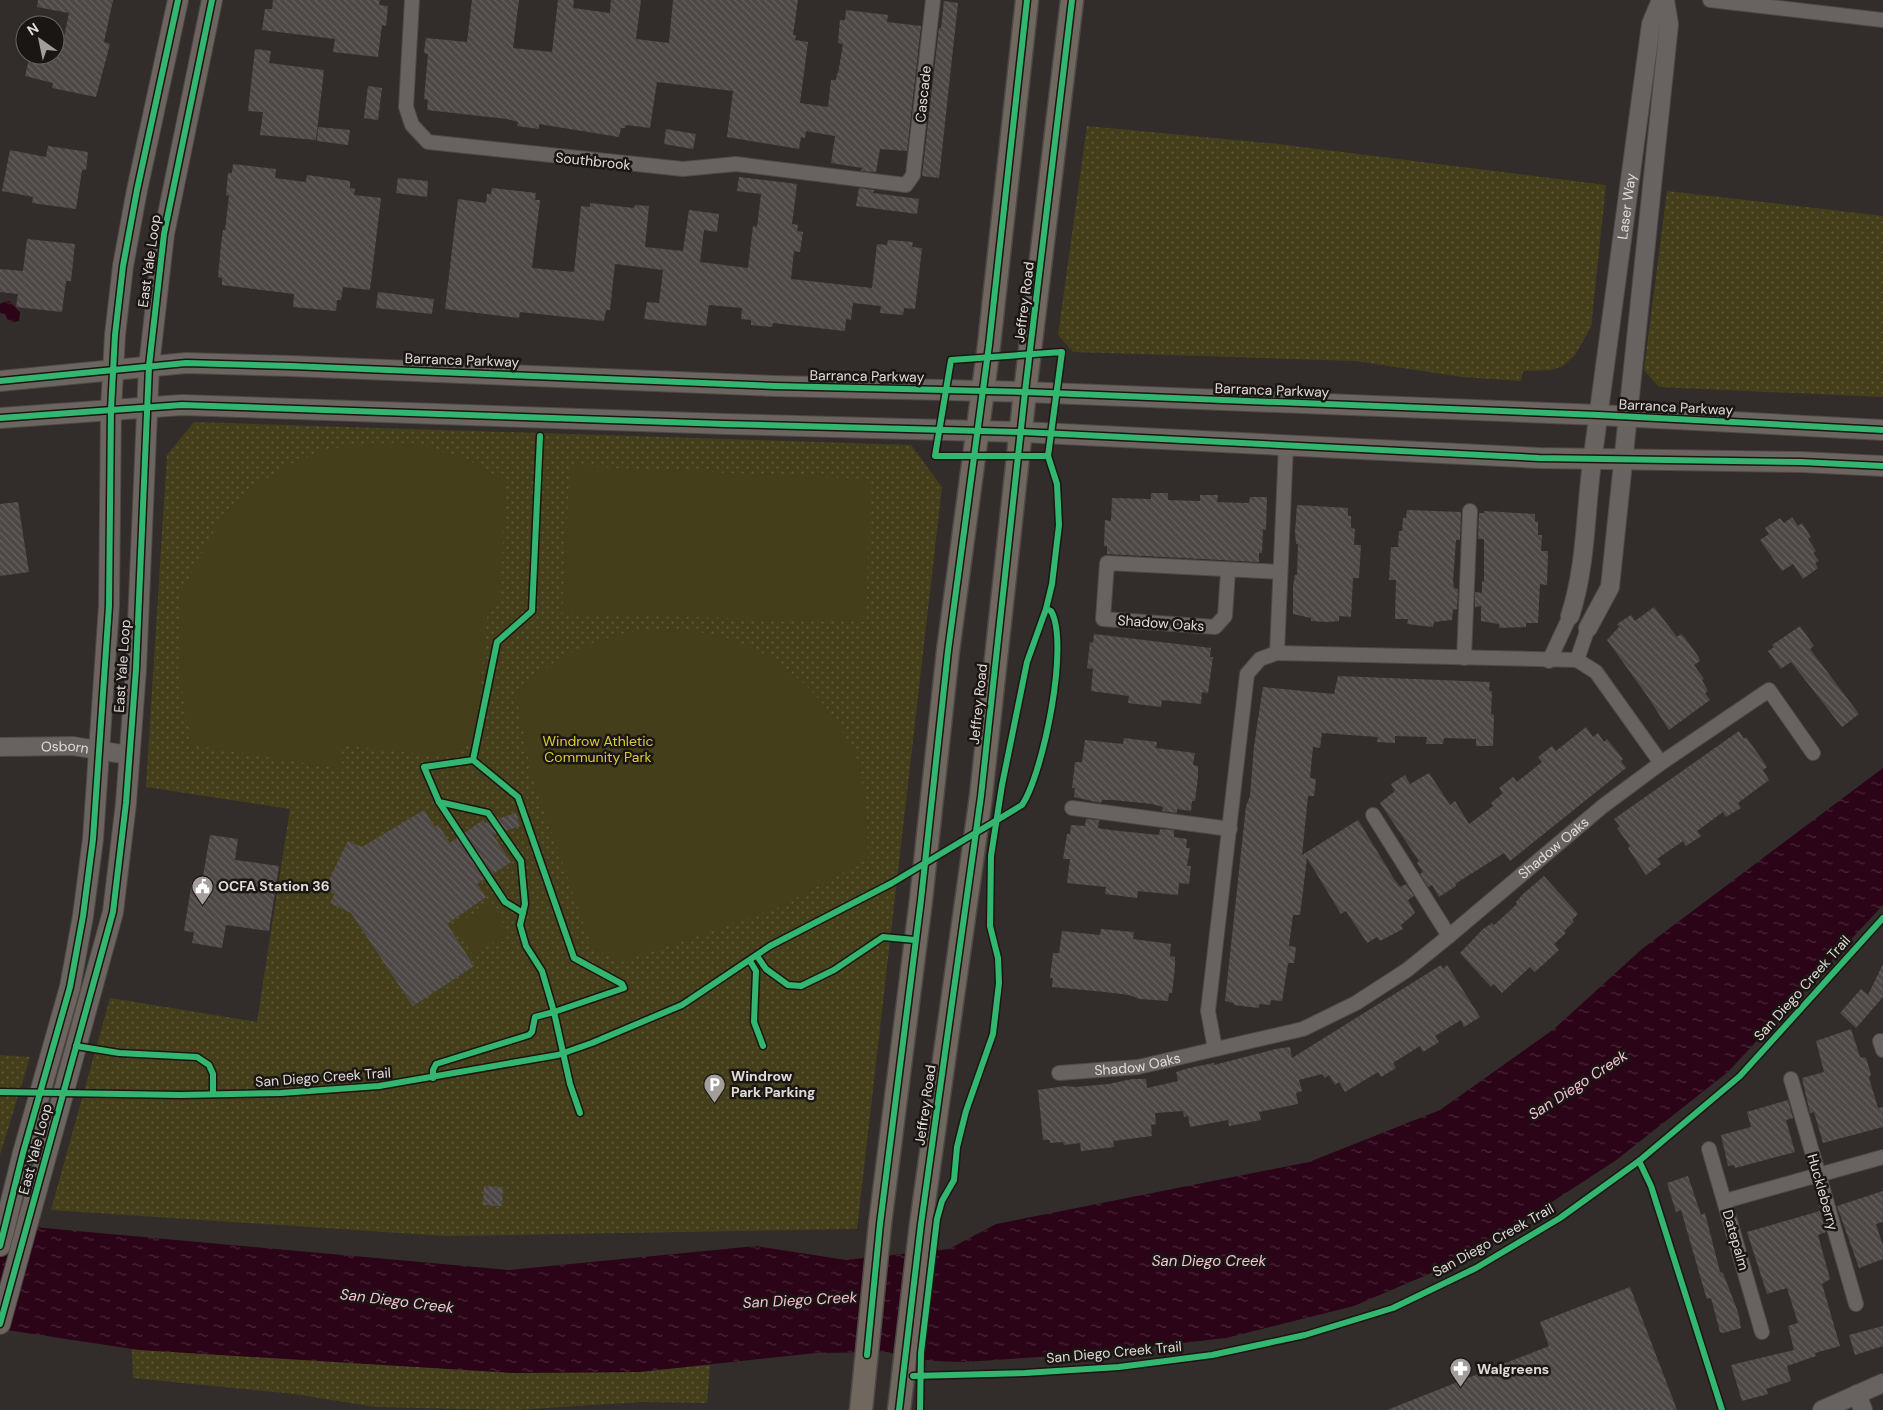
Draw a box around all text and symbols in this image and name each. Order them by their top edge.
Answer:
north arrow [15,15,65,65]
text: N [24,19,42,39]
street label: Cascade [911,65,935,123]
street label: Southbrook [555,148,631,174]
street label: Laser Way [1613,172,1640,241]
street label: East Yale Loop [134,213,164,309]
street label: Jeffrey Road [1010,261,1038,343]
street label: Barranca Parkway [404,349,520,371]
street label: Barranca Parkway [810,366,925,386]
street label: Barranca Parkway [1214,379,1330,401]
street label: Barranca Parkway [1618,395,1734,419]
street label: Shadow Oaks [1117,611,1205,635]
street label: East Yale Loop [110,619,134,713]
street label: Jeffrey Road [965,663,991,745]
park label: Windrow Athletic Community Park [542,732,654,766]
street label: Osborn [41,737,90,757]
street label: Shadow Oaks [1514,813,1593,883]
public building icon: OCFA Station 36 [190,874,214,905]
place label: OCFA Station 36 [218,877,330,895]
street label: San Diego Creek Trail [1750,931,1854,1045]
water label: San Diego Creek [1525,1045,1632,1125]
street label: Shadow Oaks [1094,1048,1182,1079]
street label: San Diego Creek Trail [255,1063,391,1091]
street label: Jeffrey Road [910,1064,940,1146]
place label: Windrow Park Parking [731,1067,815,1101]
parking icon: Windrow Park Parking [703,1072,727,1103]
street label: East Yale Loop [14,1101,56,1196]
street label: Huckleberry [1804,1152,1843,1232]
street label: San Diego Creek Trail [1429,1199,1557,1281]
street label: Datepalm [1719,1208,1753,1272]
water label: San Diego Creek [1152,1251,1267,1271]
water label: San Diego Creek [339,1284,455,1318]
water label: San Diego Creek [742,1287,858,1313]
street label: San Diego Creek Trail [1046,1337,1182,1367]
pharmacy icon: Walgreens [1449,1357,1473,1388]
place label: Walgreens [1477,1360,1549,1378]

